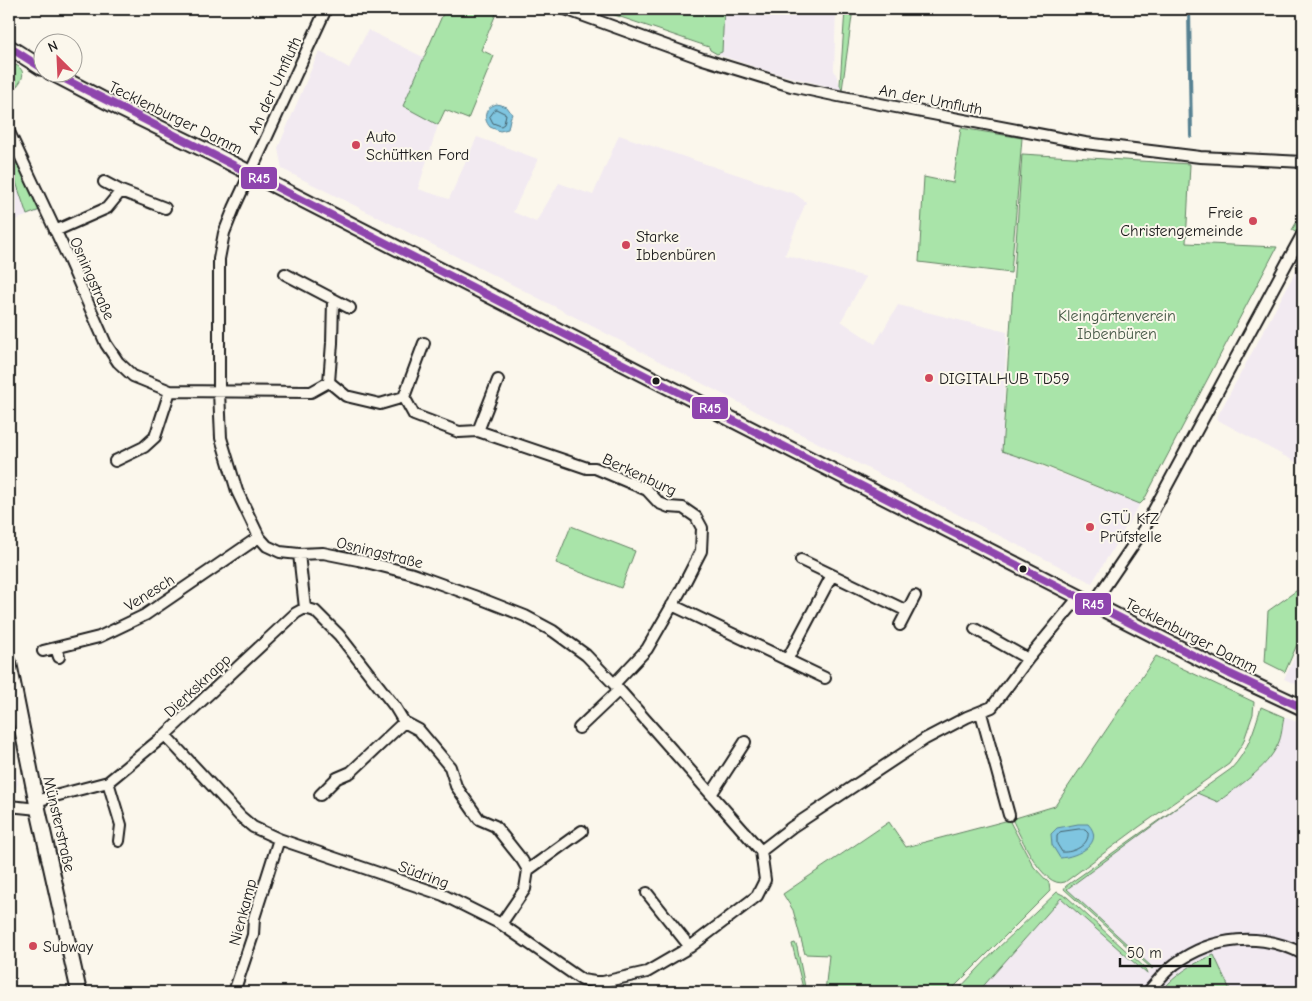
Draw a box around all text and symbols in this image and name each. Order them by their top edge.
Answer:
north arrow [32,32,82,82]
street label: An der Umfluth [245,34,305,137]
text: N [45,37,61,56]
street label: Tecklenburger Damm [106,78,245,158]
street label: An der Umfluth [877,81,984,119]
place label: Auto Schüttken Ford [366,128,469,164]
marker: Auto Schüttken Ford [350,139,362,151]
line badge: R45 [240,166,278,190]
text: R45 [248,170,270,187]
place label: Freie Christengemeinde [1120,204,1243,240]
marker: Freie Christengemeinde [1247,215,1259,227]
place label: Starke Ibbenbüren [636,228,716,264]
street label: Osningstraße [66,234,118,323]
marker: Starke Ibbenbüren [620,239,632,251]
park label: Kleingärtenverein Ibbenbüren [1058,307,1176,343]
place label: DIGITALHUB TD59 [939,370,1070,388]
marker: DIGITALHUB TD59 [923,372,935,384]
unlabelled marker [651,376,661,386]
line badge: R45 [691,396,729,420]
text: R45 [699,400,721,417]
street label: Berkenburg [600,450,679,500]
place label: GTÜ KfZ Prüfstelle [1100,510,1162,546]
marker: GTÜ KfZ Prüfstelle [1084,521,1096,533]
street label: Osningstraße [335,534,425,572]
unlabelled marker [1018,564,1028,574]
street label: Venesch [121,571,178,615]
line badge: R45 [1074,592,1112,616]
street label: Tecklenburger Damm [1122,595,1261,677]
text: R45 [1082,596,1104,613]
street label: Dierksknapp [161,650,235,721]
street label: Münsterstraße [39,775,79,874]
street label: Südring [396,857,452,892]
street label: Nienkamp [225,877,261,948]
scale bar [1120,936,1210,968]
place label: Subway [43,938,94,956]
marker: Subway [27,940,39,952]
text: 50 m [1127,944,1162,962]

